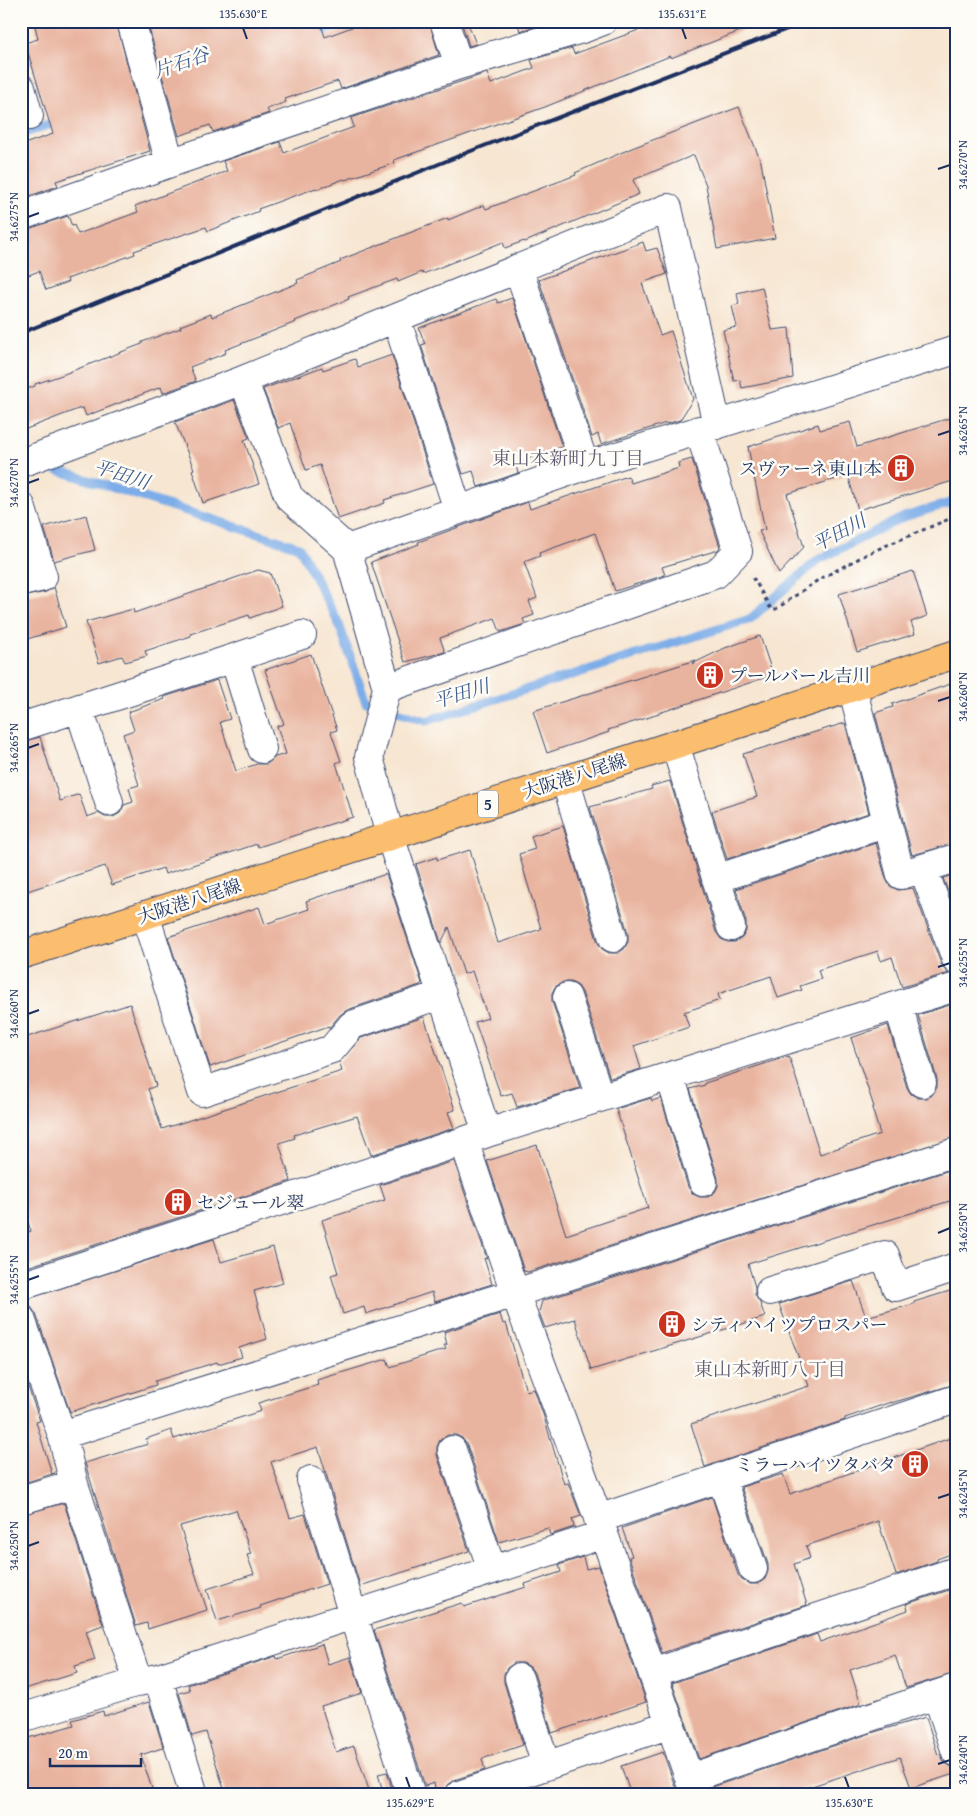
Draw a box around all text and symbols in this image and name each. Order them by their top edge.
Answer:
text: 135.630°E [219,5,267,22]
text: 135.631°E [658,5,706,22]
water label: 片石谷 [149,39,213,85]
text: 34.6270°N [954,140,971,190]
text: 34.6275°N [5,192,22,242]
text: 34.6265°N [954,406,971,456]
district label: 東山本新町九丁目 [492,444,644,472]
water label: 平田川 [91,452,155,497]
building icon: スヴァーネ東山本 [886,453,916,483]
place label: スヴァーネ東山本 [739,455,882,482]
text: 34.6270°N [5,458,22,508]
water label: 平田川 [807,505,872,558]
building icon: プールバール吉川 [695,660,725,690]
place label: プールバール吉川 [729,662,870,689]
water label: 平田川 [430,671,494,715]
text: 34.6260°N [954,672,971,722]
text: 34.6265°N [5,723,22,773]
street label: 大阪港八尾線 [518,746,630,806]
road number: 5 [478,791,498,818]
street label: 大阪港八尾線 [133,871,245,931]
text: 34.6255°N [954,938,971,988]
text: 34.6260°N [5,989,22,1039]
building icon: セジュール翠 [163,1187,193,1217]
place label: セジュール翠 [197,1189,304,1216]
text: 34.6250°N [954,1203,971,1253]
text: 34.6255°N [5,1255,22,1305]
building icon: シティハイツプロスパー [657,1309,687,1339]
place label: シティハイツプロスパー [691,1311,888,1338]
district label: 東山本新町八丁目 [694,1355,846,1383]
building icon: ミラーハイツタバタ [900,1449,930,1479]
place label: ミラーハイツタバタ [735,1451,896,1478]
text: 34.6245°N [954,1469,971,1519]
text: 34.6250°N [5,1521,22,1571]
text: 34.6240°N [954,1735,971,1785]
scale bar [50,1736,141,1768]
text: 20 m [58,1742,89,1763]
text: 135.629°E [386,1794,434,1811]
text: 135.630°E [825,1794,873,1811]

